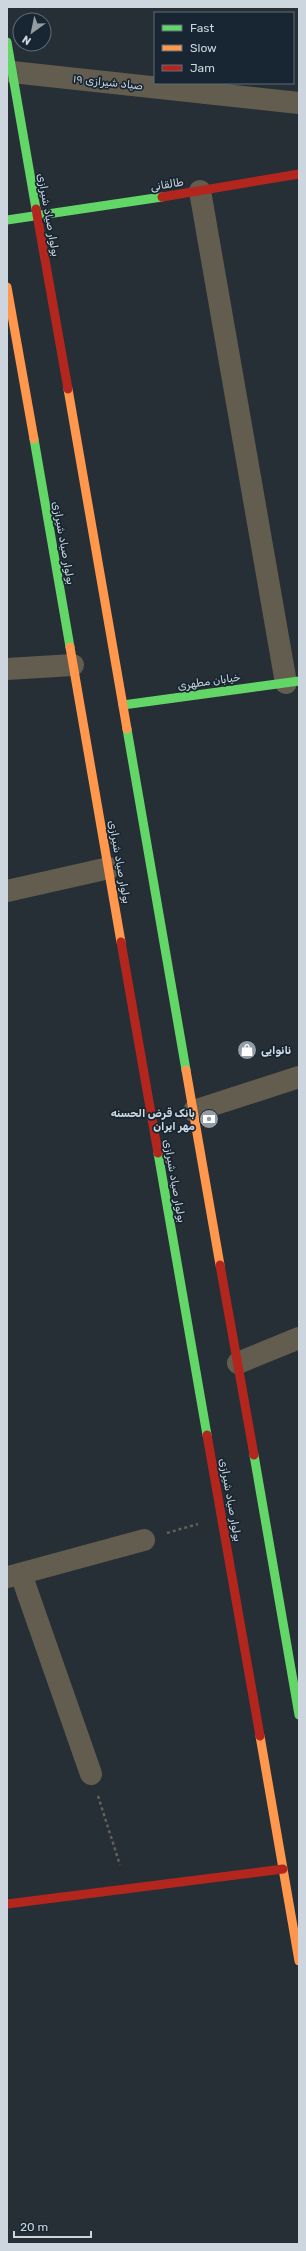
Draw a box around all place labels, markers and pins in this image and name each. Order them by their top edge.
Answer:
shop icon: نانوایی [236,1039,258,1061]
place label: نانوایی [261,1044,291,1057]
place label: بانک قرض الحسنه مهر ایران [111,1107,195,1133]
bank icon: بانک قرض الحسنه مهر ایران [198,1108,220,1130]

